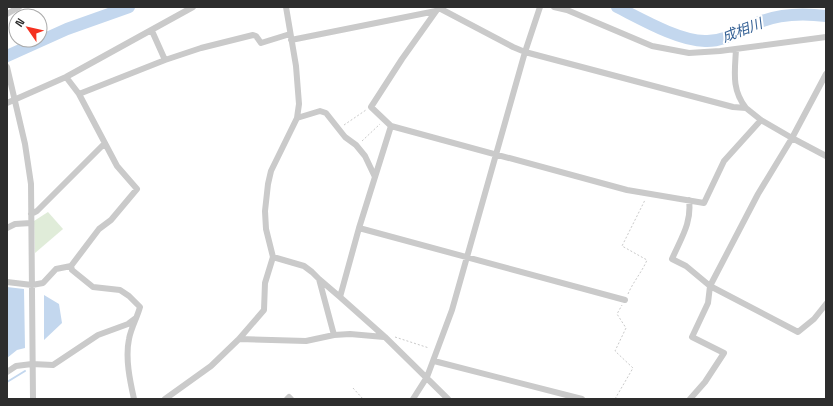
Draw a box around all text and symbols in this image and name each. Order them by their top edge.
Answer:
north arrow [8,8,48,48]
water label: 成相川 [719,13,767,46]
text: N [12,15,28,29]

